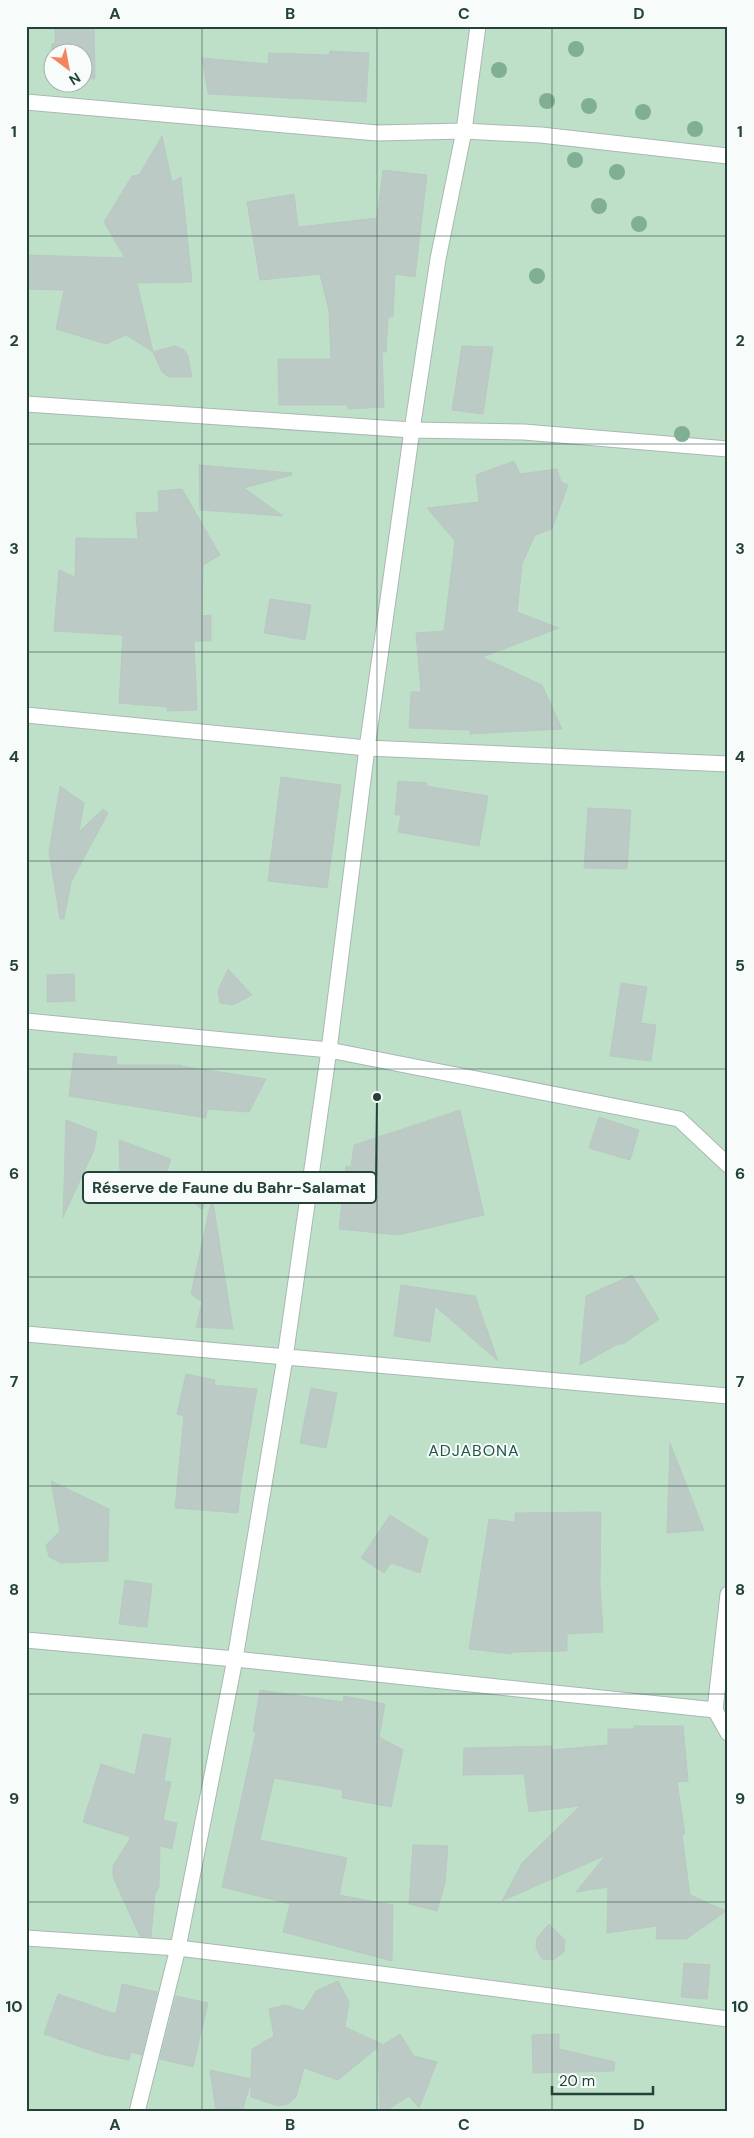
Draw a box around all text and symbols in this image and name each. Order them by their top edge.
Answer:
text: A [109,3,121,24]
text: B [285,3,295,24]
text: C [458,3,470,24]
text: D [633,3,645,24]
north arrow [42,42,92,92]
text: N [66,69,84,89]
text: 1 [11,121,17,142]
text: 1 [737,121,743,142]
text: 2 [9,330,19,351]
text: 2 [735,330,745,351]
text: 3 [9,538,19,559]
text: 3 [735,538,745,559]
text: 4 [9,746,19,767]
text: 4 [735,746,745,767]
text: 5 [9,955,19,976]
text: 5 [735,955,745,976]
text: 6 [9,1163,19,1184]
text: 6 [735,1163,745,1184]
callout: Réserve de Faune du Bahr-Salamat [83,1172,376,1203]
text: Réserve de Faune du Bahr-Salamat [92,1177,366,1198]
text: 7 [10,1371,19,1392]
text: 7 [736,1371,745,1392]
district label: ADJABONA [428,1440,520,1461]
text: 8 [9,1579,19,1600]
text: 8 [735,1579,745,1600]
text: 9 [9,1788,19,1809]
text: 9 [735,1788,745,1809]
text: 10 [5,1996,23,2017]
text: 10 [731,1996,749,2017]
scale bar [552,2063,653,2095]
text: 20 m [559,2071,595,2091]
text: A [109,2114,121,2135]
text: B [285,2114,295,2135]
text: C [458,2114,470,2135]
text: D [633,2114,645,2135]

